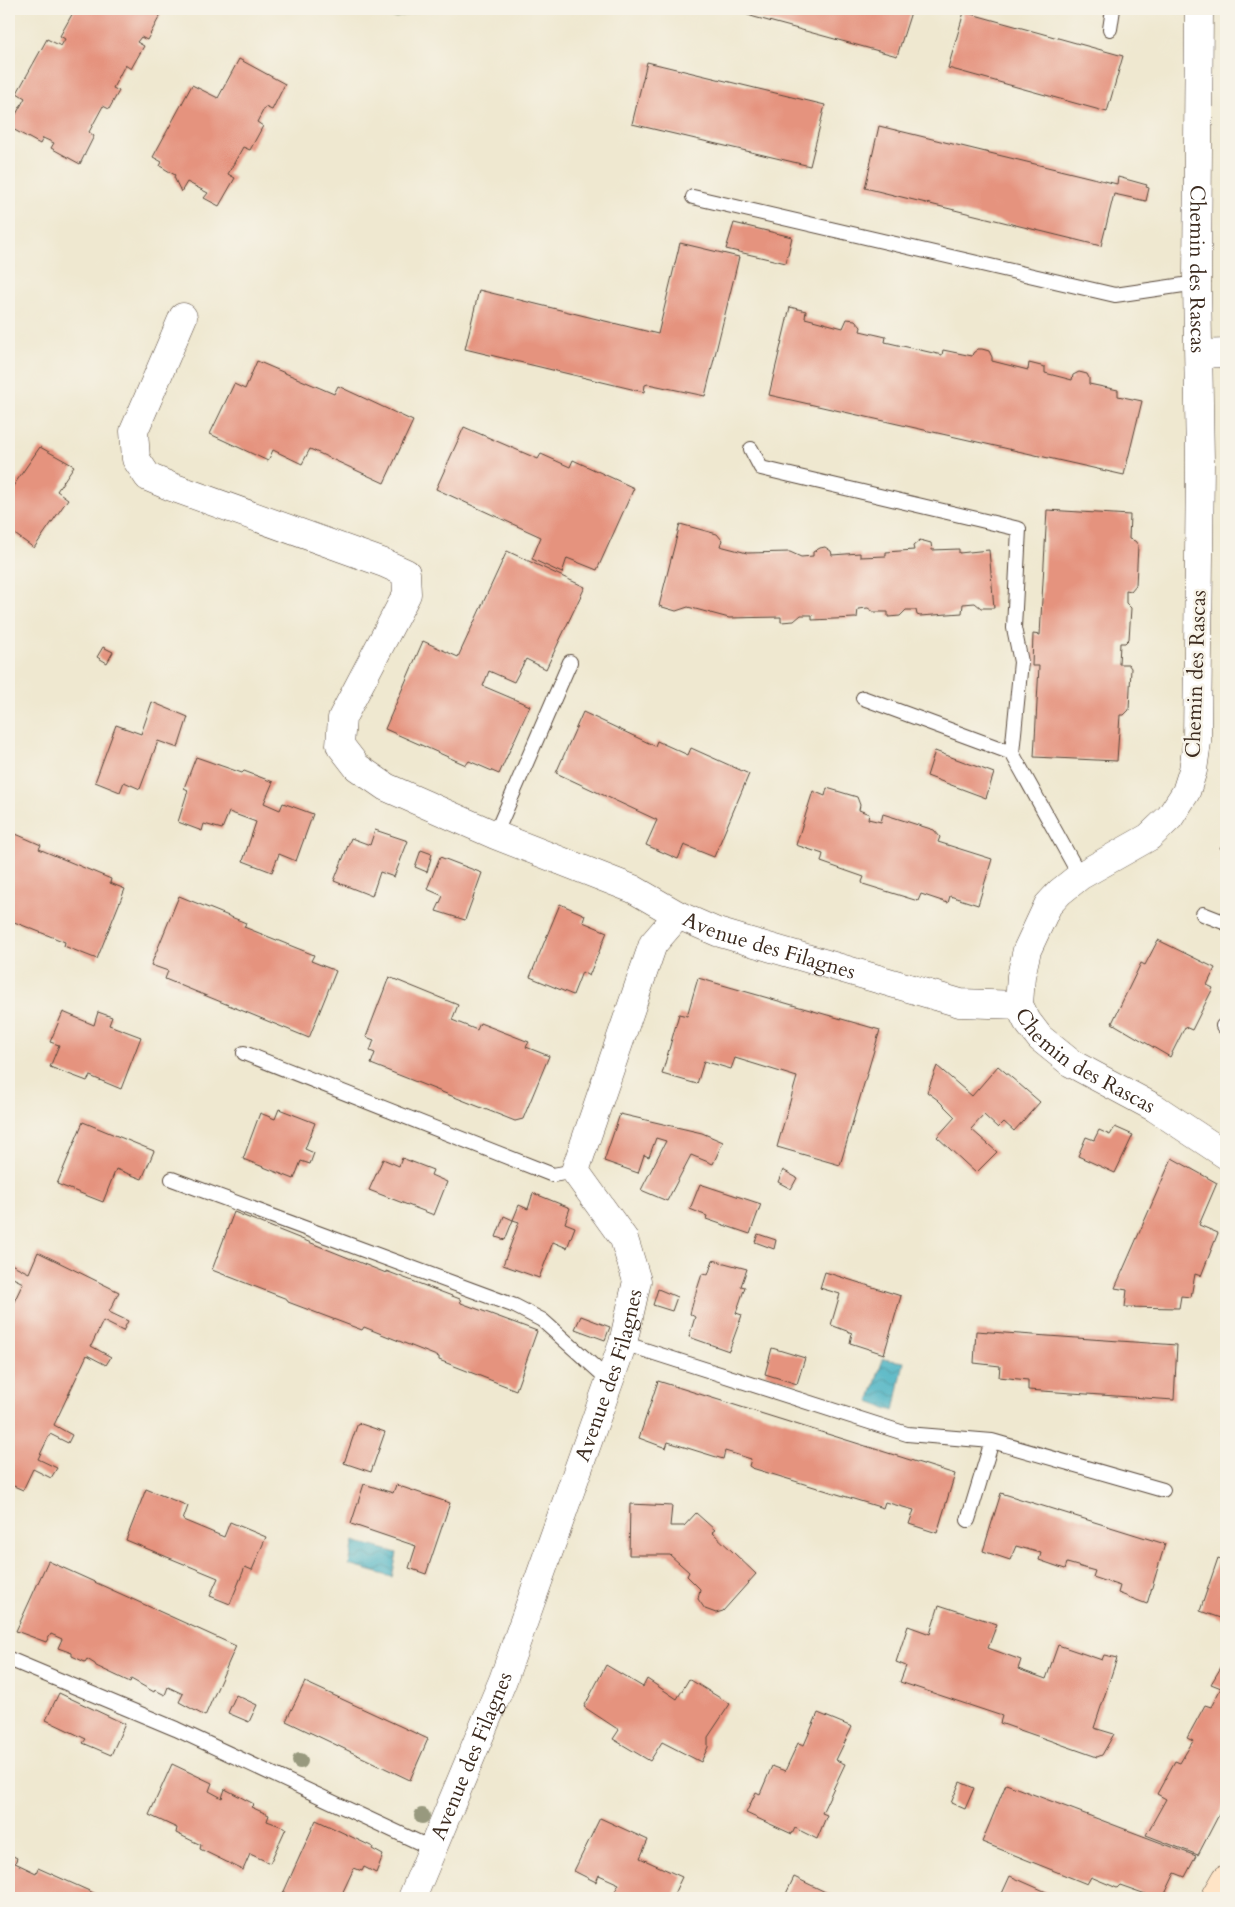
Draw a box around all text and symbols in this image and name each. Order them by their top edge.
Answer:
street label: Chemin des Rascas [1182,185,1213,353]
street label: Chemin des Rascas [1179,590,1213,758]
street label: Avenue des Filagnes [678,904,859,986]
street label: Chemin des Rascas [1008,1003,1161,1120]
street label: Avenue des Filagnes [567,1286,649,1465]
street label: Avenue des Filagnes [423,1668,519,1844]

